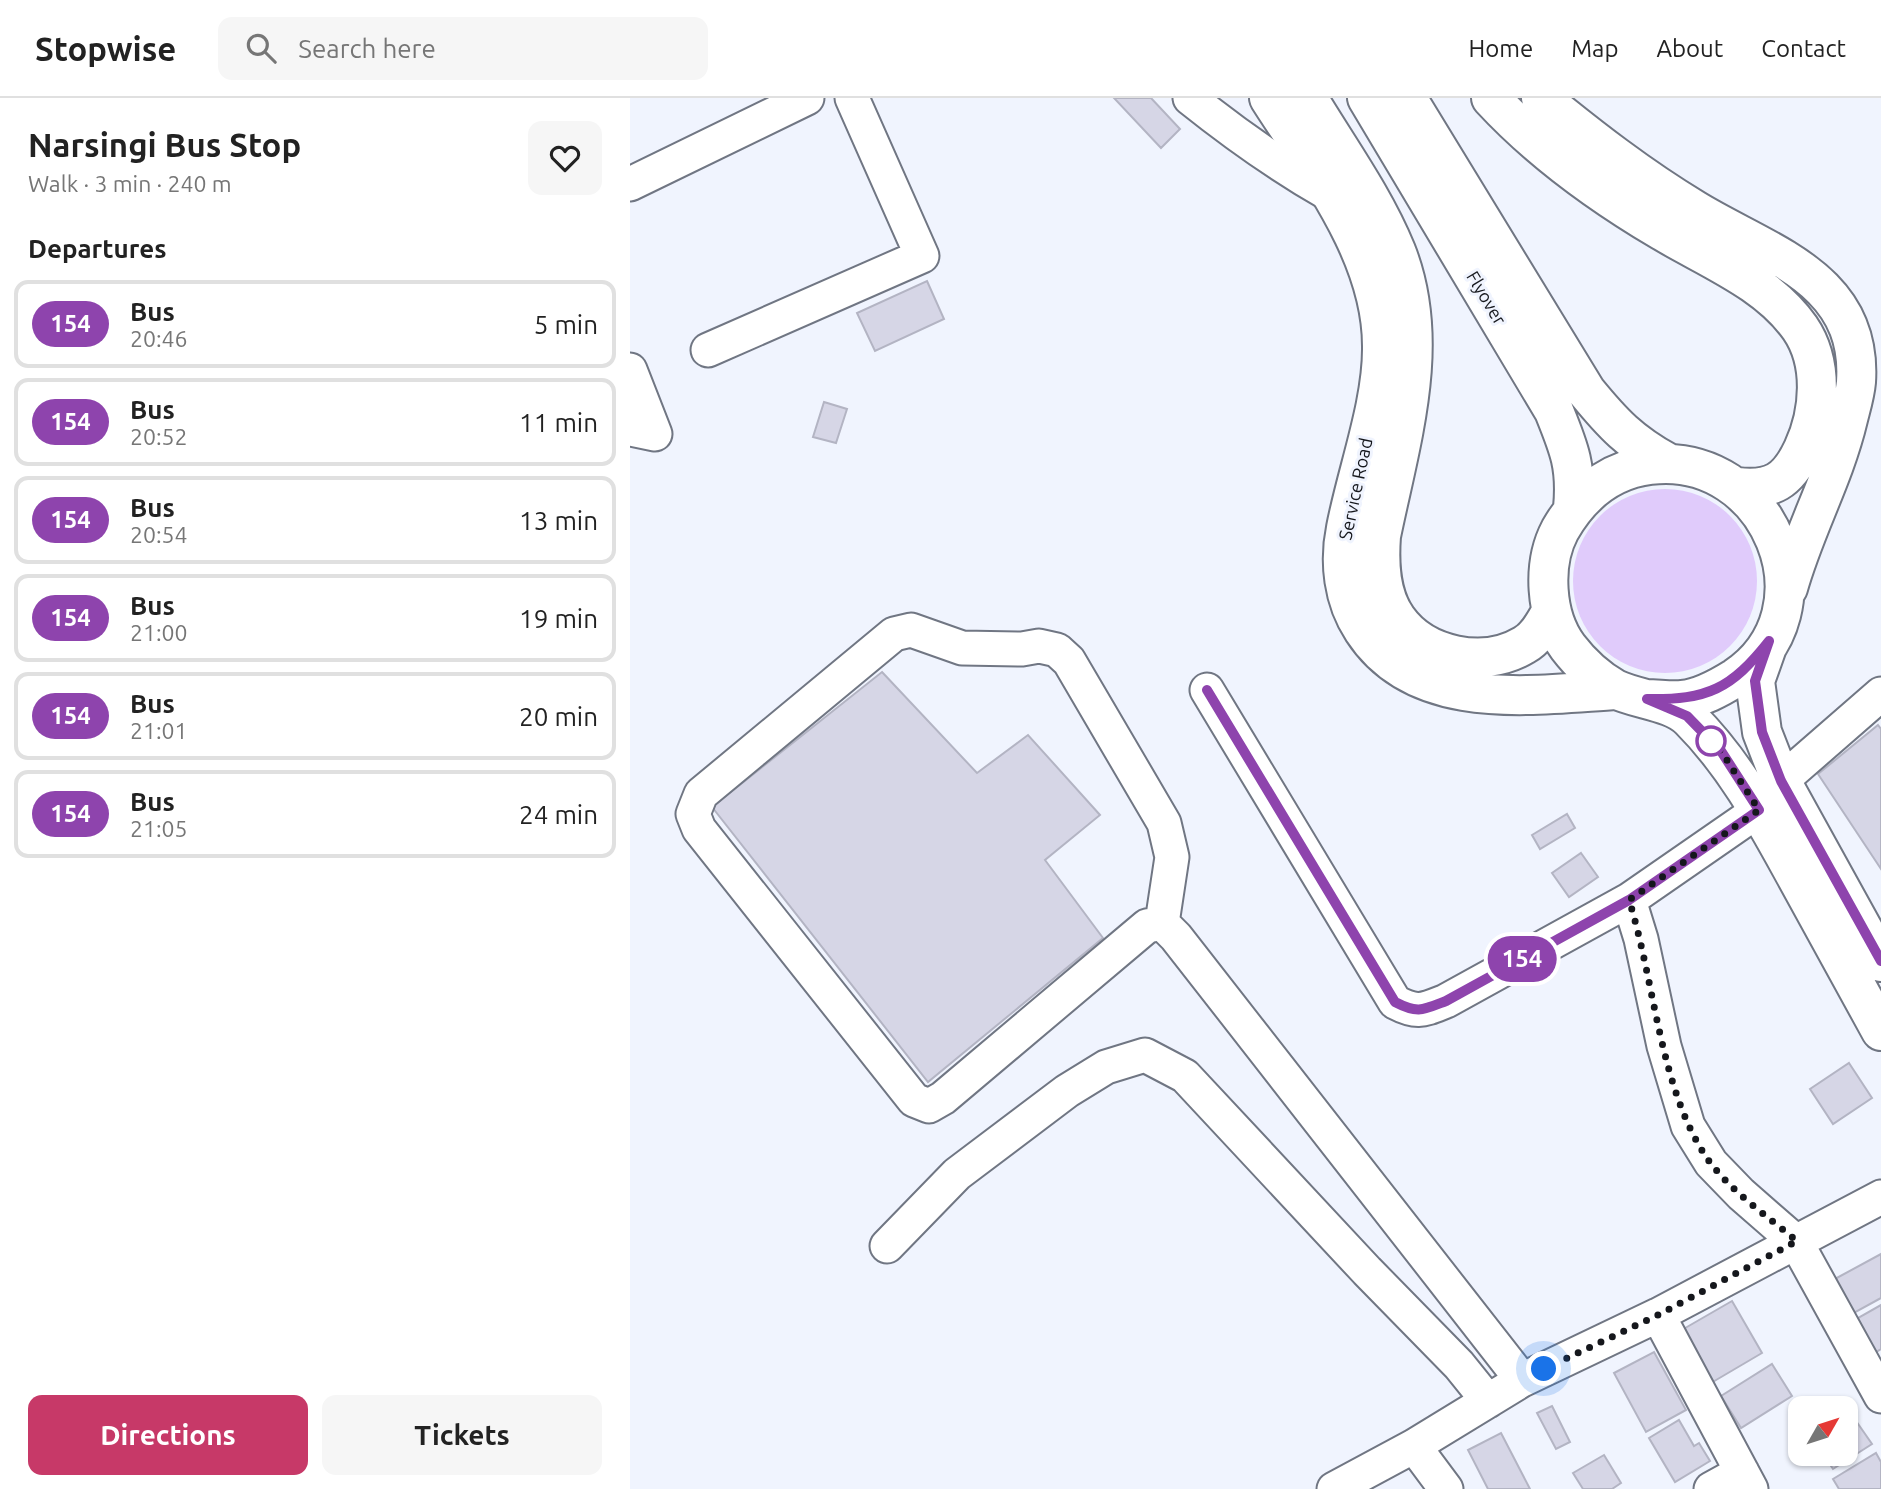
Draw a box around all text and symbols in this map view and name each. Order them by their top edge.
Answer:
search box [218,17,708,80]
icon: search [242,29,280,67]
text: Stopwise [35,30,176,67]
text: Search here [298,34,436,63]
text: Home [1468,35,1533,62]
text: Map [1571,35,1618,62]
text: About [1656,35,1723,62]
text: Contact [1761,35,1846,62]
button: heart [528,121,602,195]
text: Narsingi Bus Stop [28,126,301,163]
text: Walk · 3 min · 240 m [28,171,232,196]
text: Departures [28,234,166,263]
street label: Flyover [1463,267,1511,328]
text: Bus [130,297,175,326]
text: 154 [50,310,91,337]
text: 5 min [534,310,598,339]
text: 20:46 [130,326,188,351]
text: Bus [130,395,175,424]
text: 154 [50,408,91,435]
text: 11 min [519,408,598,437]
text: 20:52 [130,424,188,449]
street label: Service Road [1334,436,1376,542]
text: Bus [130,493,175,522]
text: 154 [50,506,91,533]
text: 13 min [519,506,598,535]
text: 20:54 [130,522,188,547]
text: Bus [130,591,175,620]
text: 154 [50,604,91,631]
text: 19 min [519,604,598,633]
text: 21:00 [130,620,188,645]
text: Bus [130,689,175,718]
text: 154 [50,702,91,729]
text: 20 min [519,702,598,731]
text: 21:01 [130,718,188,743]
unlabelled marker [1696,726,1726,756]
text: Bus [130,787,175,816]
text: 154 [50,800,91,827]
text: 24 min [519,800,598,829]
text: 21:05 [130,816,188,841]
line badge: 154 [1482,936,1562,982]
text: 154 [1502,945,1542,972]
your location [1526,1351,1561,1386]
button: Directions [28,1395,308,1475]
button: Tickets [322,1395,602,1475]
north arrow [1788,1396,1858,1466]
map controls [1788,1396,1858,1466]

